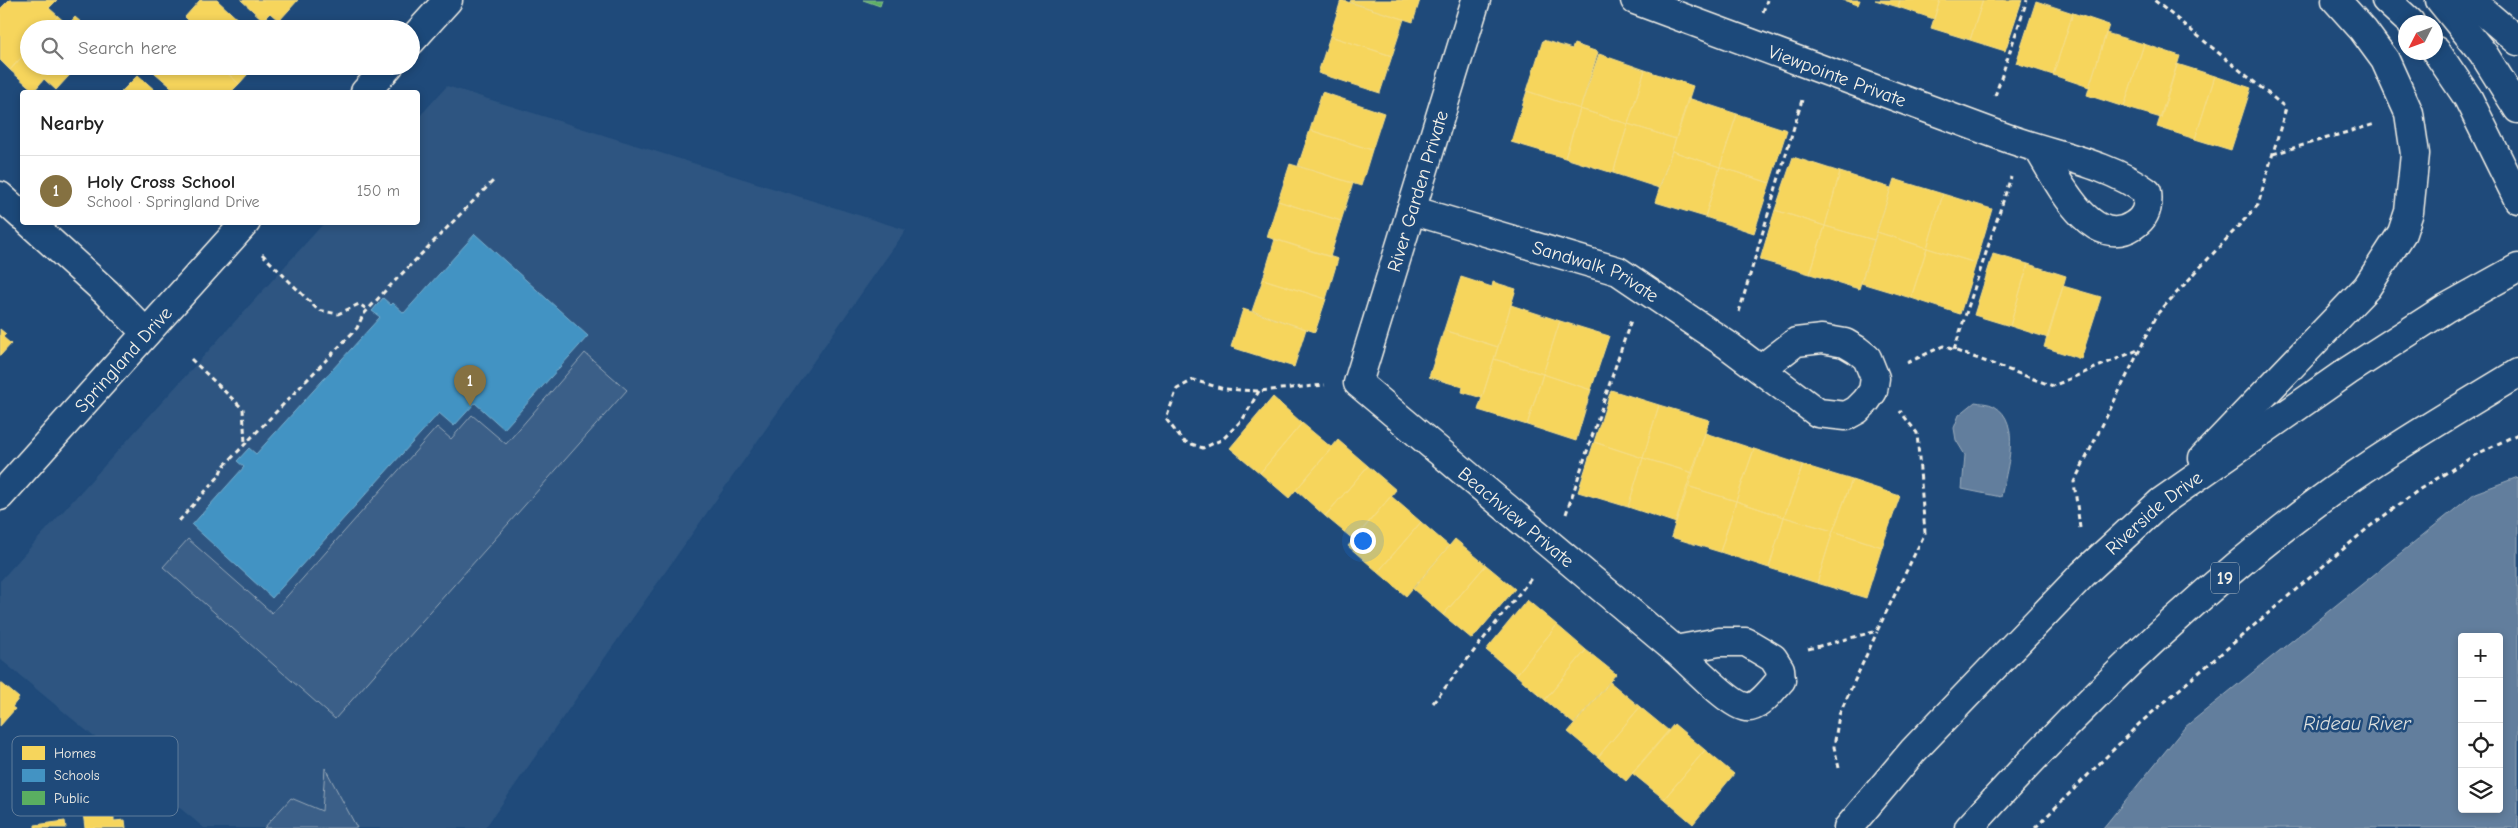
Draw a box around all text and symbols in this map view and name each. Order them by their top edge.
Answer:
north arrow [2398,15,2443,60]
search box [20,20,420,75]
icon: search [38,34,66,62]
text: Search here [78,37,177,59]
street label: Viewpointe Private [1765,41,1909,112]
street label: River Garden Private [1383,108,1453,275]
text: Nearby [40,111,104,135]
text: Holy Cross School [87,171,235,193]
text: 1 [53,182,59,200]
text: 150 m [357,182,400,200]
text: School · Springland Drive [87,193,260,211]
street label: Sandwalk Private [1530,236,1663,307]
street label: Springland Drive [70,302,177,417]
pin: 1 [454,365,486,406]
street label: Beachview Private [1453,463,1578,572]
street label: Riverside Drive [2101,467,2207,560]
your location [1350,528,1376,554]
road number: 19 [2211,562,2239,594]
map controls [2458,633,2503,813]
button: + [2458,633,2503,678]
button: − [2458,678,2503,723]
water label: Rideau River [2303,712,2412,735]
button: locate [2458,723,2503,768]
legend [12,736,178,816]
text: Homes [54,745,96,762]
text: Schools [54,767,100,784]
button: layers [2458,768,2503,813]
text: Public [54,790,90,807]

